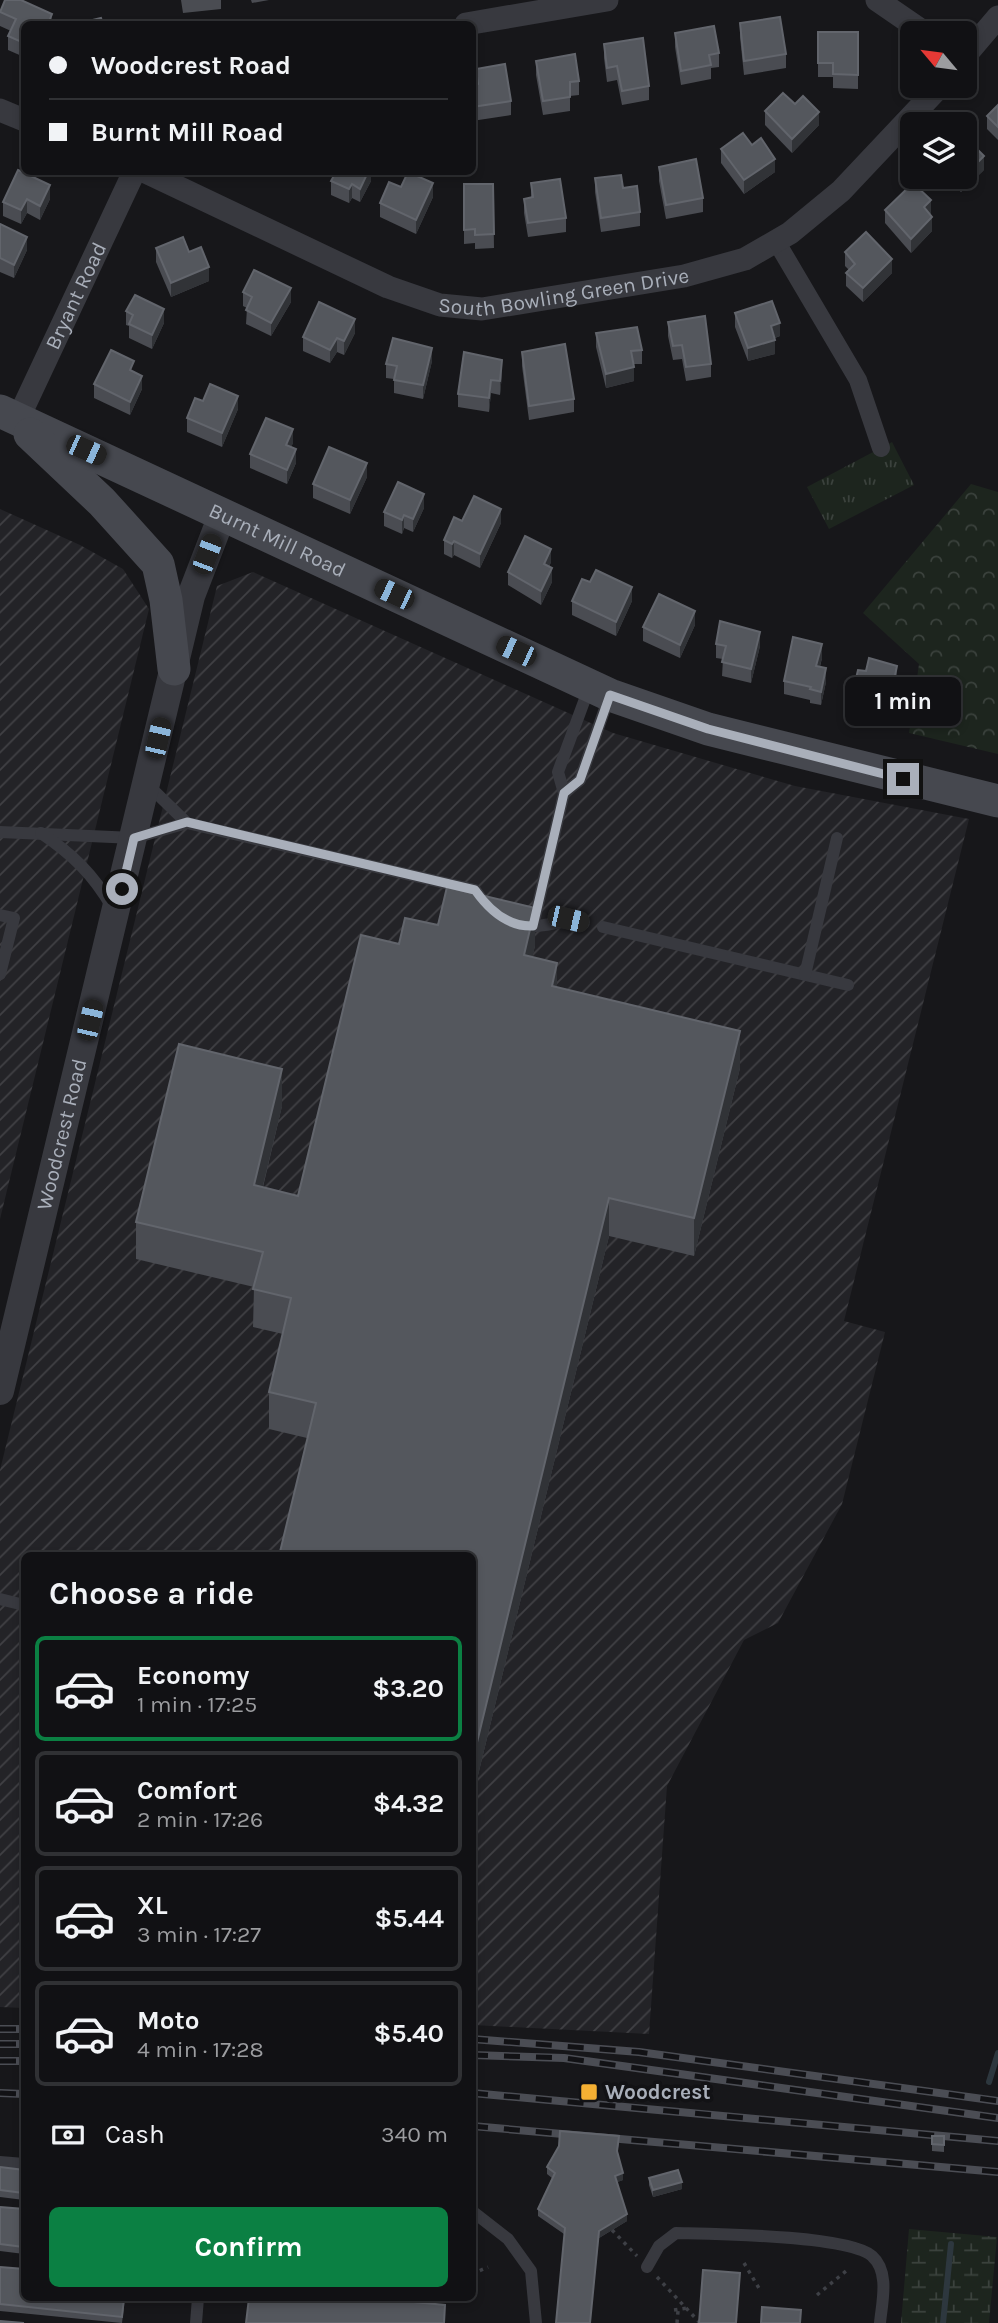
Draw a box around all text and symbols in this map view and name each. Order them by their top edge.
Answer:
north arrow [900,21,976,98]
map controls [900,21,977,189]
text: Woodcrest Road [91,50,291,81]
button: layers [900,112,977,189]
text: Burnt Mill Road [91,117,284,148]
street label: Bryant Road [40,238,111,353]
street label: South Bowling Green Drive [437,263,691,321]
car [63,432,110,468]
street label: Burnt Mill Road [205,498,350,582]
car [190,531,225,577]
car [371,576,418,612]
car [493,633,540,669]
callout: 1 min [845,678,961,726]
text: 1 min [874,688,932,715]
car [144,715,173,761]
route end [887,763,919,795]
route start [106,873,138,905]
car [546,904,591,934]
car [76,997,105,1043]
street label: Woodcrest Road [32,1056,91,1213]
text: Choose a ride [49,1575,254,1612]
icon: car [53,1657,116,1720]
text: Economy [137,1660,249,1691]
text: $3.20 [372,1673,444,1704]
text: 1 min · 17:25 [137,1691,257,1718]
icon: car [53,1772,116,1835]
text: Comfort [137,1775,238,1806]
text: $4.32 [373,1788,444,1819]
text: 2 min · 17:26 [137,1806,263,1833]
icon: car [53,1887,116,1950]
text: XL [137,1890,168,1921]
text: $5.44 [374,1903,444,1934]
text: 3 min · 17:27 [137,1921,261,1948]
icon: car [53,2002,116,2065]
text: Moto [137,2005,199,2036]
text: $5.40 [373,2018,444,2049]
text: 4 min · 17:28 [137,2036,264,2063]
place label: Woodcrest [605,2080,711,2104]
marker: Woodcrest [579,2082,599,2102]
icon: cash [49,2116,87,2154]
text: Cash [105,2119,165,2150]
text: 340 m [381,2121,448,2148]
button: Confirm [49,2207,448,2287]

